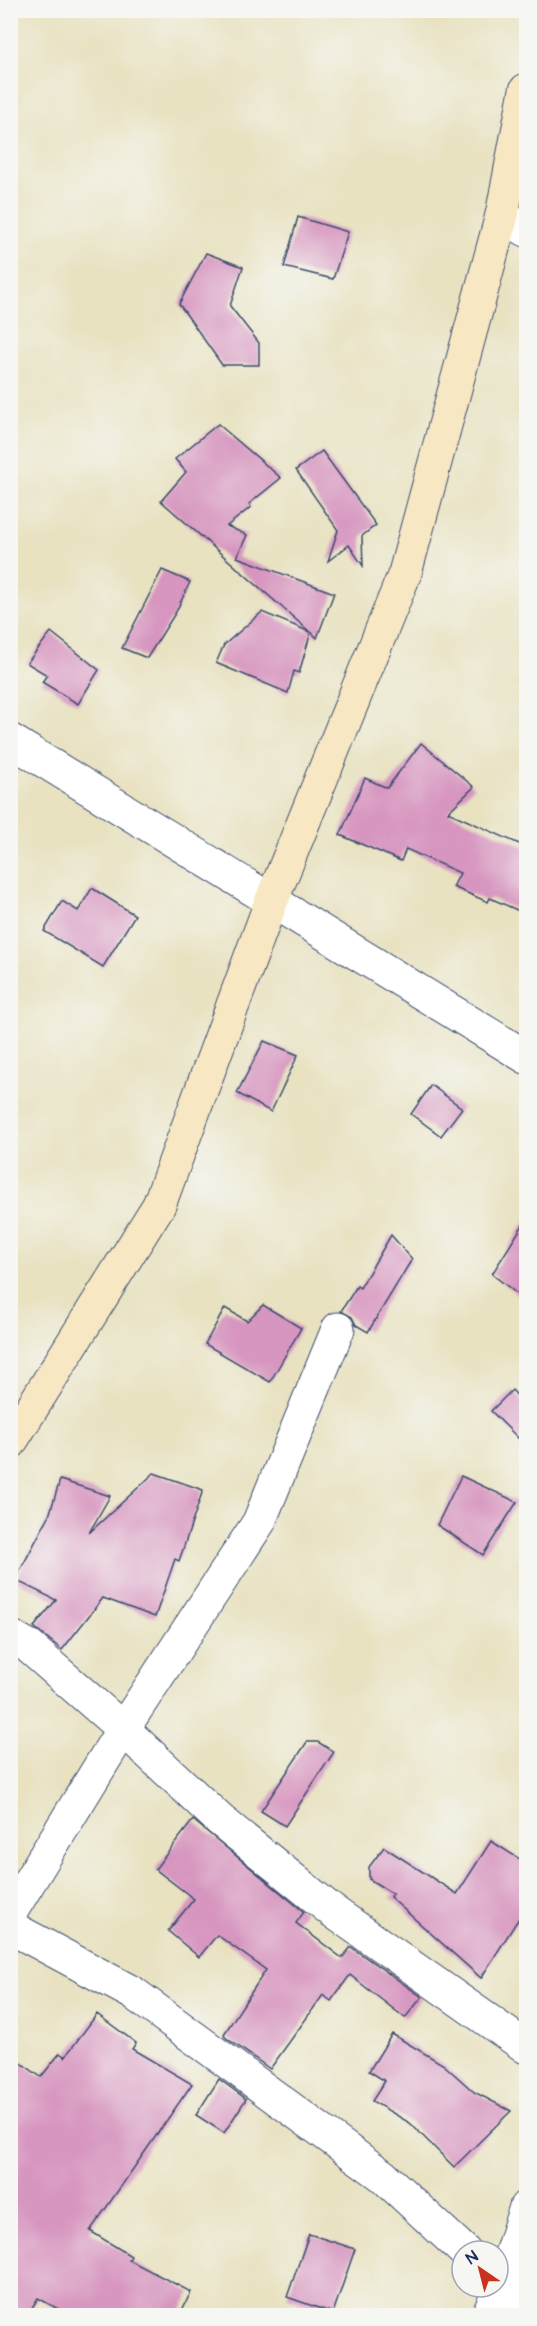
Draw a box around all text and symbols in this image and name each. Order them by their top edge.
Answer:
north arrow [450,2239,510,2299]
text: N [462,2246,482,2269]

